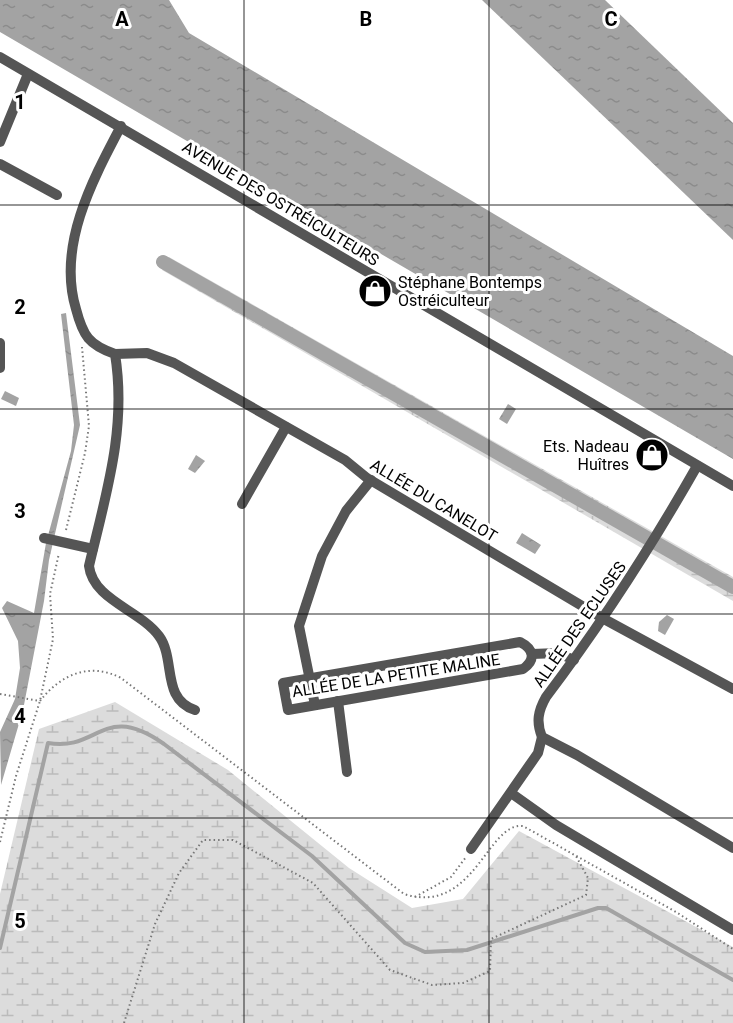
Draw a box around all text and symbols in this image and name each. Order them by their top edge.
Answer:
text: A [115,7,129,31]
text: B [360,7,372,31]
text: C [604,7,618,31]
text: 1 [14,90,26,114]
street label: AVENUE DES OSTRÉICULTEURS [179,137,382,270]
shop icon: Stéphane Bontemps Ostréiculteur [357,273,393,309]
place label: Stéphane Bontemps Ostréiculteur [398,273,542,310]
text: 2 [14,295,26,319]
place label: Ets. Nadeau Huîtres [543,437,629,474]
shop icon: Ets. Nadeau Huîtres [634,437,670,473]
street label: ALLÉE DU CANELOT [367,455,501,546]
text: 3 [14,499,26,523]
street label: ALLÉE DES ECLUSES [529,558,630,691]
street label: ALLÉE DE LA PETITE MALINE [291,650,501,701]
text: 4 [14,704,26,728]
text: 5 [14,909,26,933]

